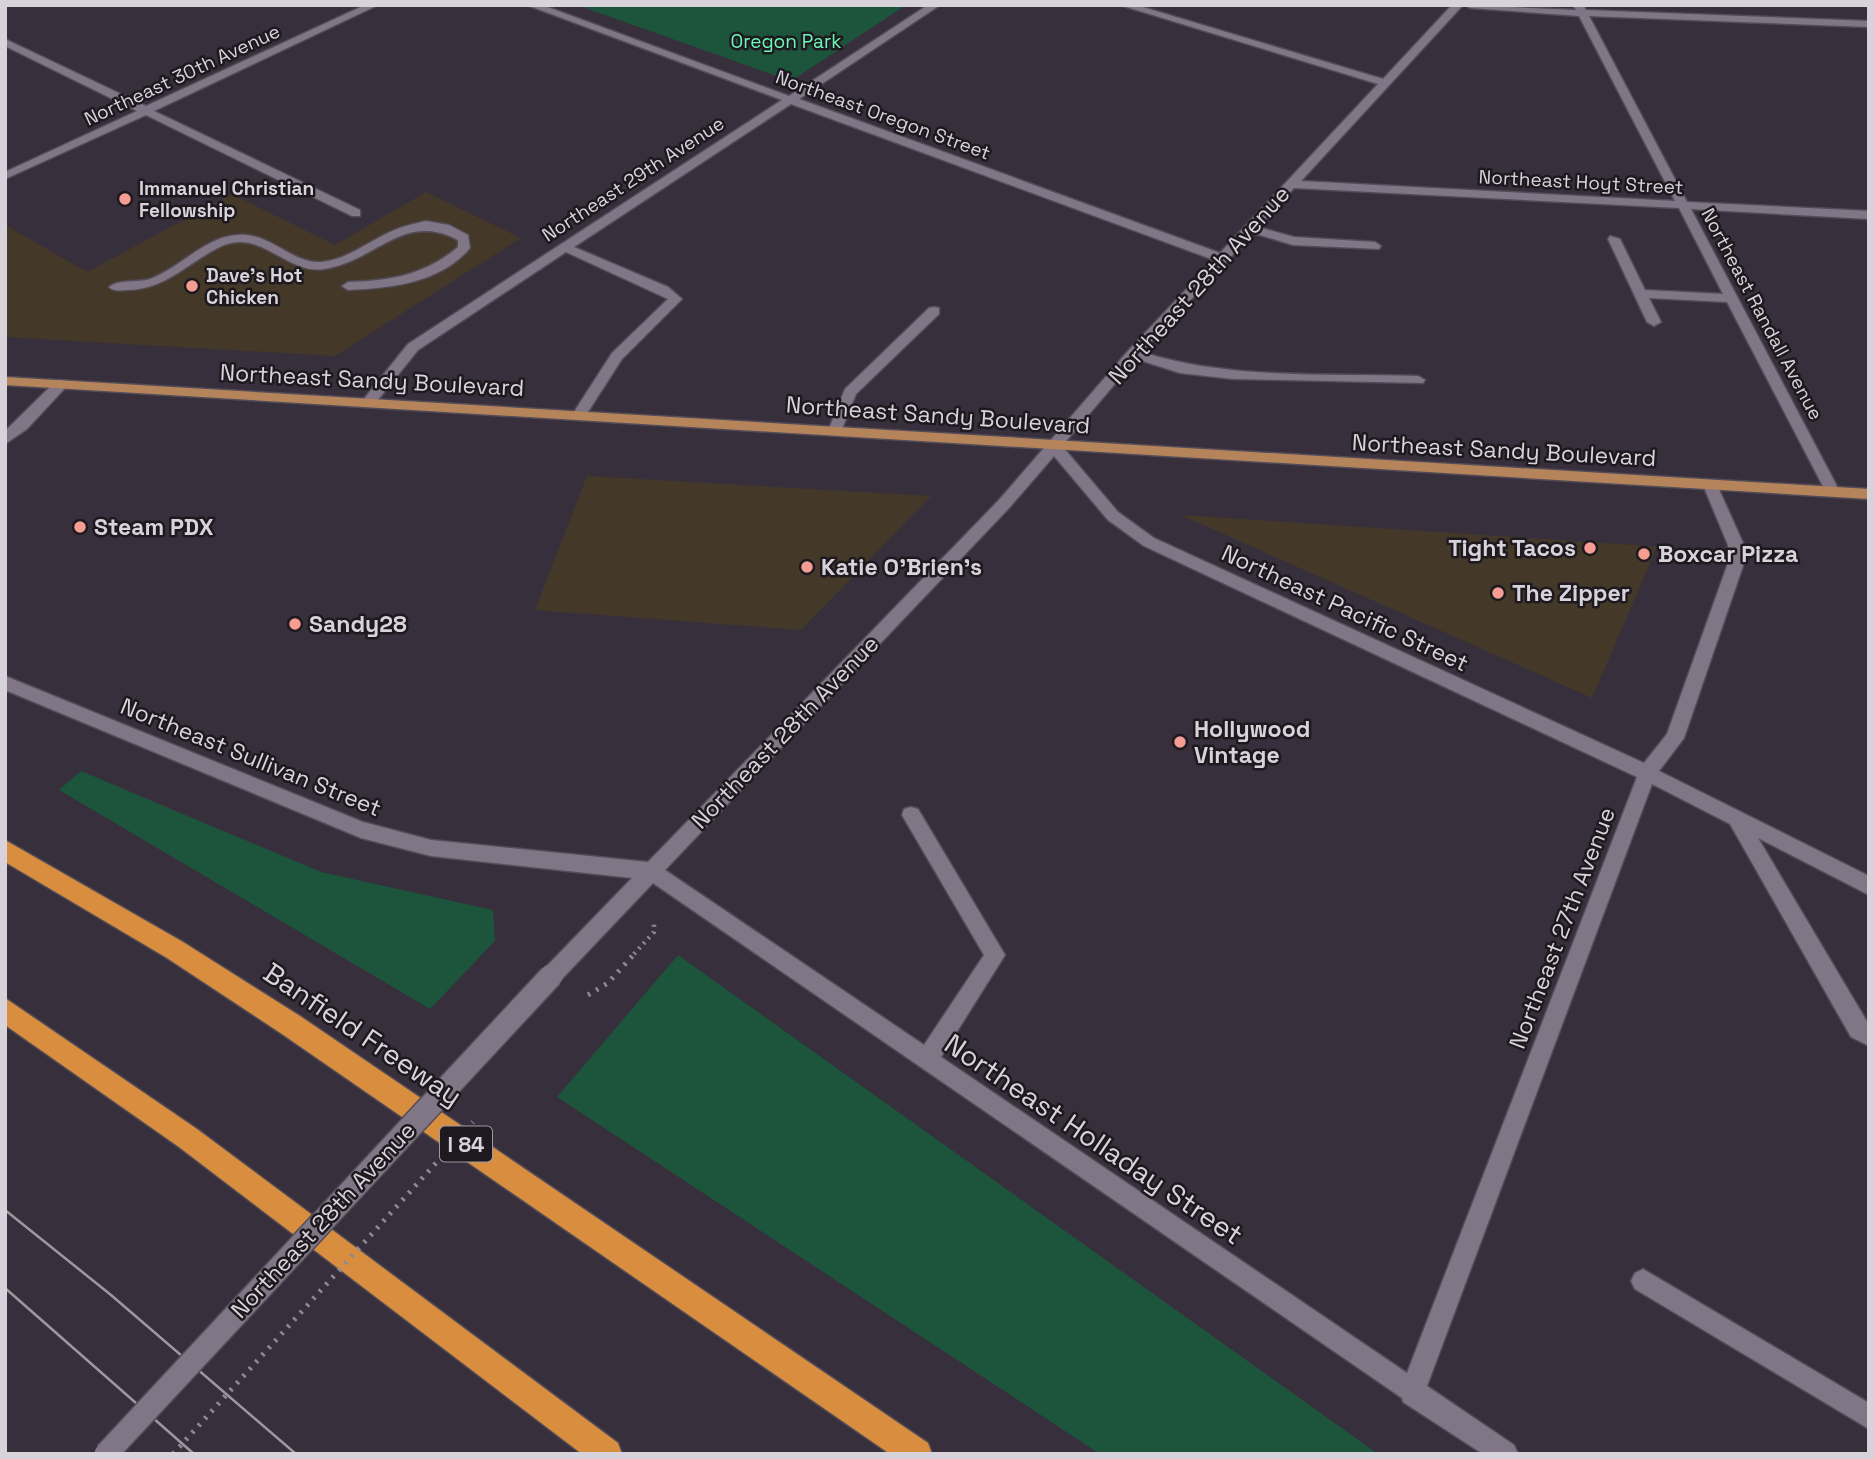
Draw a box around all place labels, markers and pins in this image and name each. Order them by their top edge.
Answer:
place label: Immanuel Christian Fellowship [139,176,314,223]
marker: Immanuel Christian Fellowship [117,191,133,207]
place label: Dave's Hot Chicken [206,263,302,310]
marker: Dave's Hot Chicken [184,278,200,294]
place label: Steam PDX [94,512,214,542]
marker: Steam PDX [72,519,88,535]
place label: Tight Tacos [1448,533,1576,563]
place label: Boxcar Pizza [1658,539,1798,569]
marker: Tight Tacos [1582,540,1598,556]
marker: Boxcar Pizza [1636,546,1652,562]
place label: Katie O'Brien's [821,552,982,582]
marker: Katie O'Brien's [799,559,815,575]
place label: The Zipper [1512,578,1630,608]
marker: The Zipper [1490,585,1506,601]
place label: Sandy28 [309,609,407,639]
marker: Sandy28 [287,616,303,632]
place label: Hollywood Vintage [1194,714,1310,770]
marker: Hollywood Vintage [1172,734,1188,750]

